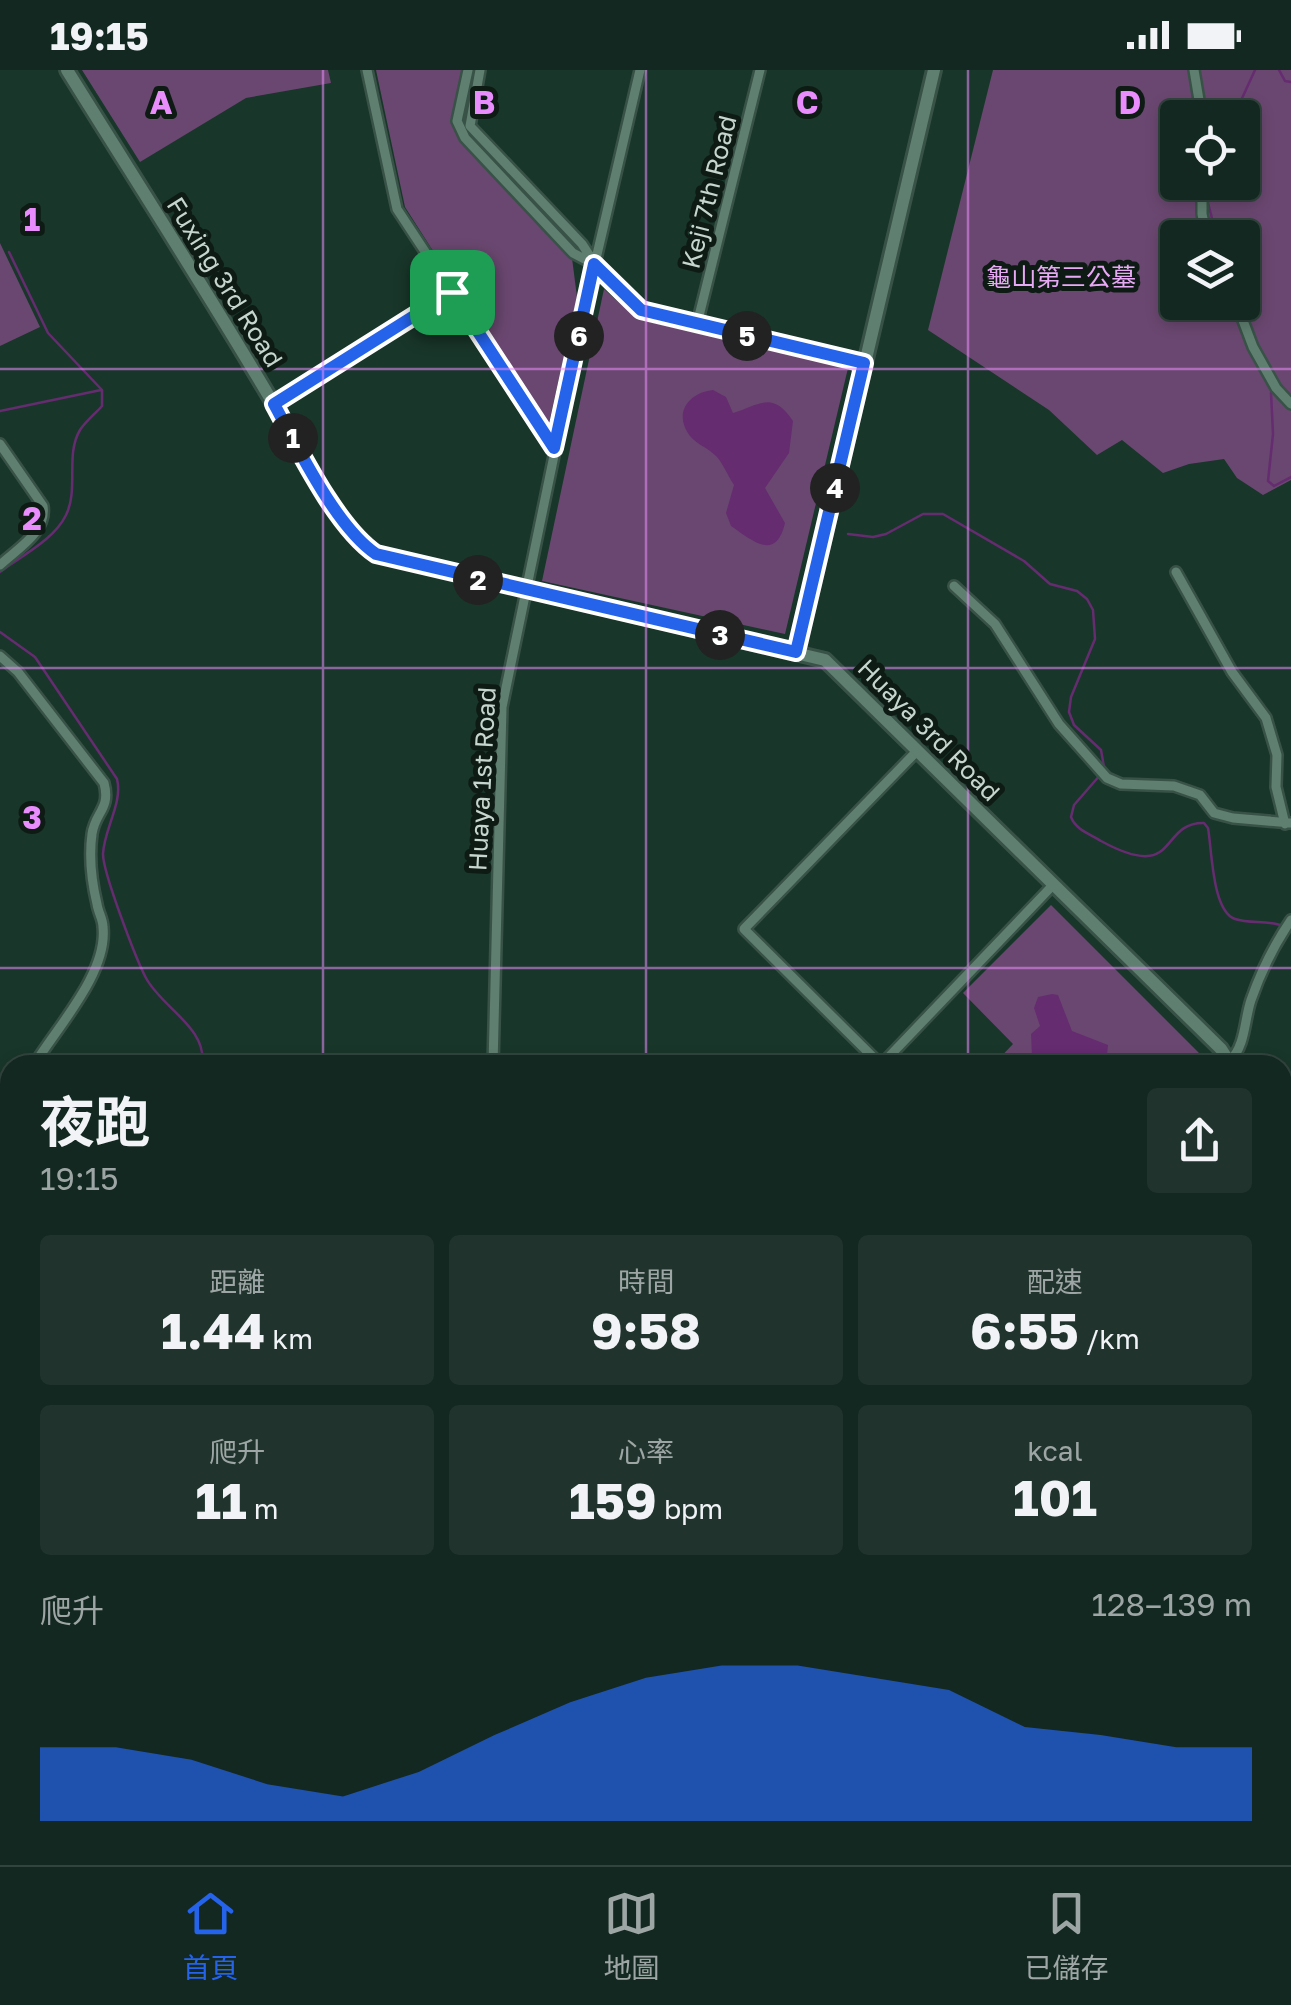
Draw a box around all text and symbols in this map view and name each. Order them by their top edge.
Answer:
text: 19:15 [50,13,149,58]
text: A [150,83,173,121]
text: B [473,83,495,121]
text: C [796,83,818,121]
text: D [1119,83,1141,121]
map controls [1160,100,1260,320]
button: locate [1160,100,1260,200]
street label: Keji 7th Road [674,112,743,272]
street label: Fuxing 3rd Road [161,191,290,372]
text: 1 [24,200,40,238]
button: layers [1160,220,1260,320]
pin [410,250,495,335]
park label: 龜山第三公墓 [986,261,1136,292]
icon: arrive [425,265,480,320]
pin: 6 [554,311,604,361]
pin: 5 [722,311,772,361]
text: 6 [570,319,588,352]
text: 5 [738,319,756,352]
pin: 1 [268,413,318,463]
text: 1 [286,421,300,454]
pin: 4 [810,463,860,513]
text: 4 [826,471,844,504]
text: 2 [22,499,42,537]
pin: 2 [453,555,503,605]
text: 2 [469,563,487,596]
pin: 3 [695,610,745,660]
text: 3 [711,618,729,651]
street label: Huaya 3rd Road [852,652,1007,807]
street label: Huaya 1st Road [461,686,502,872]
text: 3 [22,798,42,836]
text: 夜跑 [40,1088,150,1154]
button: share [1147,1088,1252,1193]
text: 19:15 [40,1159,119,1197]
text: 距離 [209,1265,265,1298]
text: 時間 [618,1265,674,1298]
text: 配速 [1027,1265,1083,1298]
text: 1.44 [161,1300,265,1360]
text: 9:58 [591,1300,701,1360]
text: 6:55 [970,1300,1079,1360]
text: km [265,1322,313,1355]
text: /km [1079,1322,1140,1355]
text: kcal [1027,1434,1083,1467]
text: 爬升 [209,1435,265,1468]
text: 心率 [618,1435,674,1468]
text: 101 [1013,1467,1097,1527]
text: 11 [195,1470,247,1530]
text: 159 [569,1470,657,1530]
text: m [247,1492,279,1525]
text: bpm [657,1492,723,1525]
text: 128–139 m [1092,1585,1252,1623]
text: 爬升 [40,1591,104,1629]
tab: 首頁 [182,1886,239,1986]
tab: 地圖 [603,1886,660,1986]
tab: 已儲存 [1024,1886,1109,1986]

